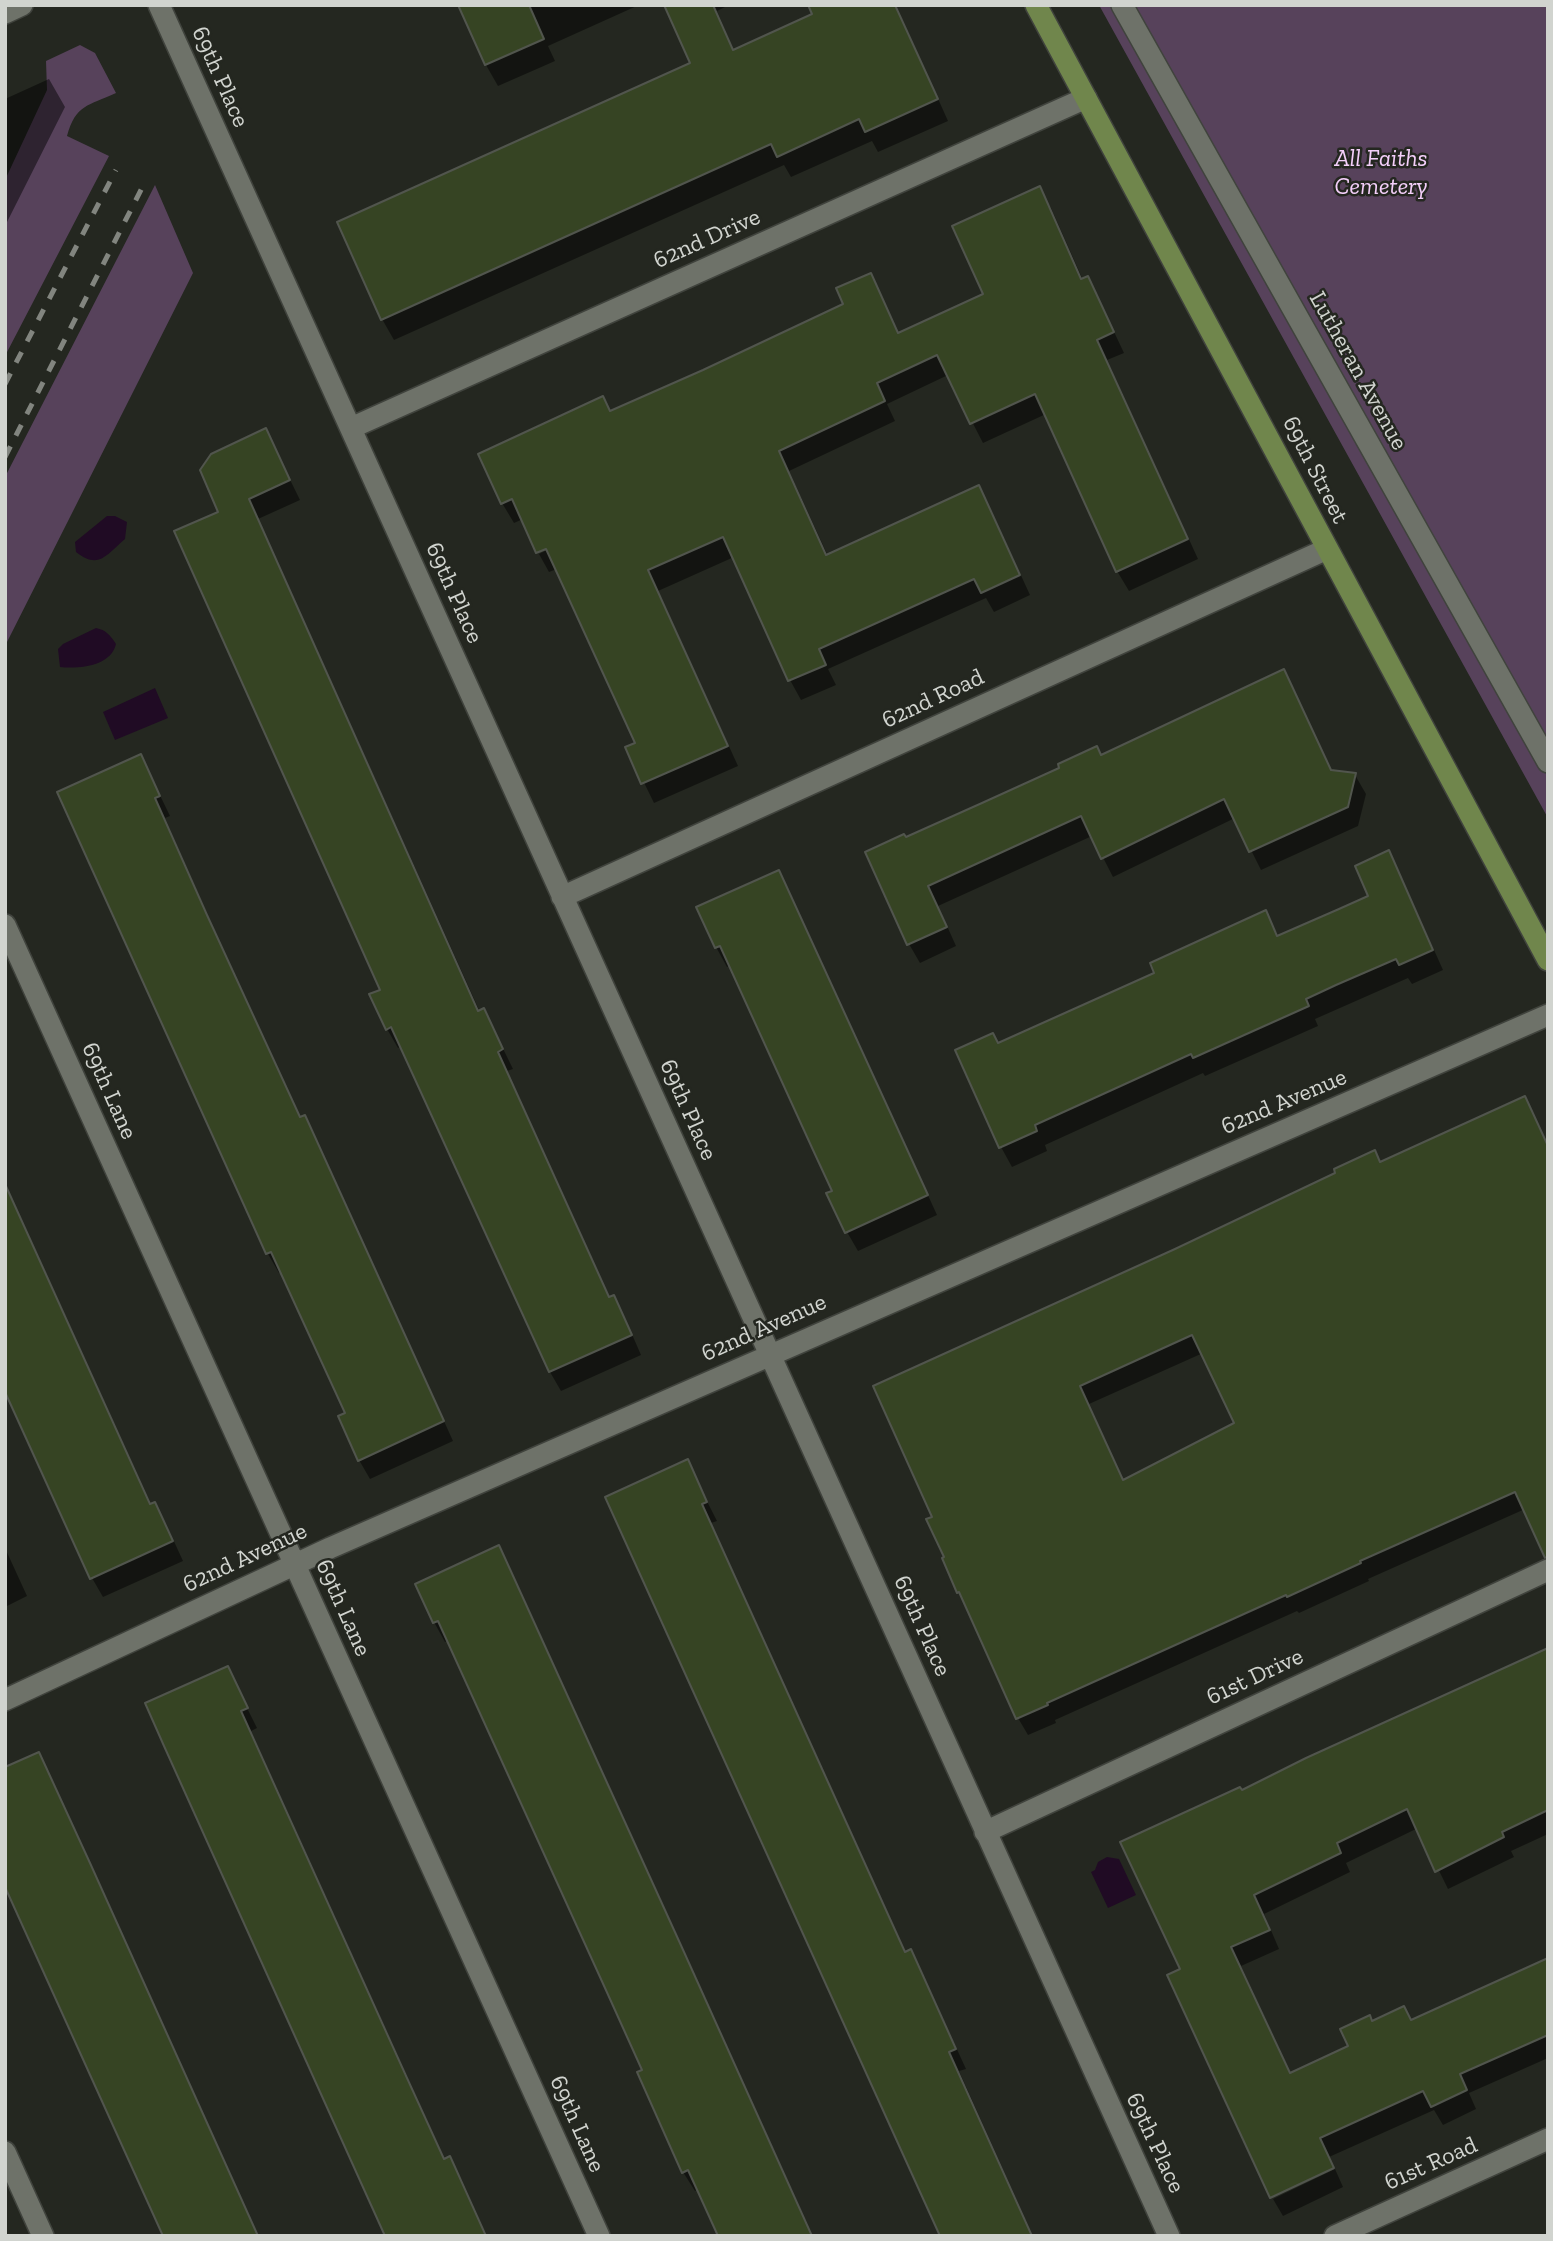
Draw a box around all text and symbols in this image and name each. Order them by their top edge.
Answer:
street label: 69th Place [185,22,255,132]
park label: All Faiths Cemetery [1334,145,1428,201]
street label: 62nd Drive [649,203,765,275]
street label: Lutheran Avenue [1303,287,1413,455]
street label: 69th Street [1276,412,1354,528]
street label: 69th Place [419,538,489,648]
street label: 62nd Road [877,663,989,735]
street label: 69th Lane [75,1038,143,1144]
street label: 69th Place [653,1055,723,1165]
street label: 62nd Avenue [1217,1063,1351,1141]
street label: 62nd Avenue [697,1288,831,1368]
street label: 62nd Avenue [178,1517,312,1599]
street label: 69th Lane [309,1555,377,1661]
street label: 69th Place [887,1571,957,1681]
street label: 61st Drive [1202,1642,1308,1712]
street label: 69th Lane [543,2071,611,2177]
street label: 69th Place [1119,2088,1191,2198]
street label: 61st Road [1380,2131,1482,2197]

